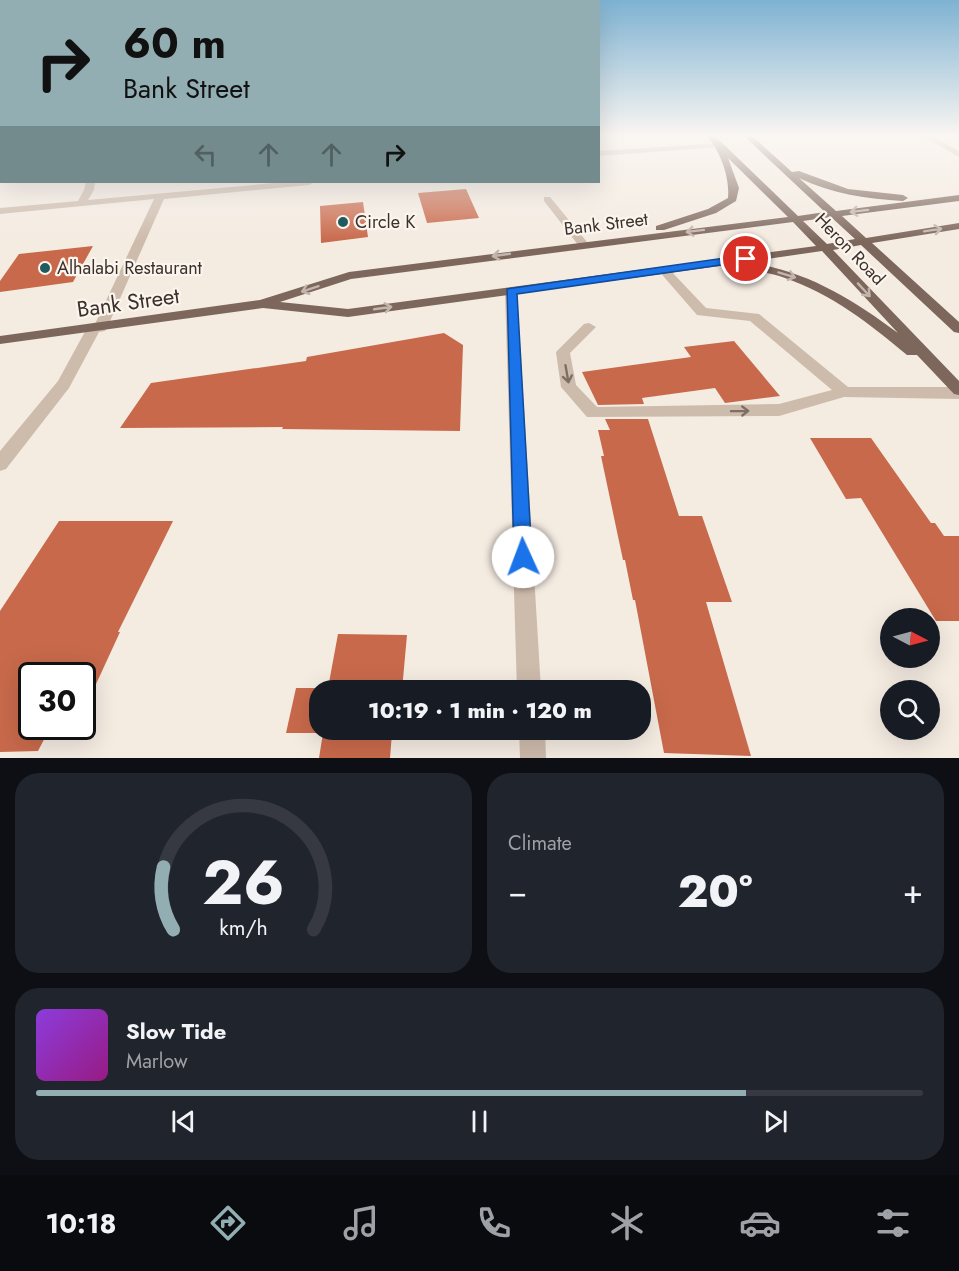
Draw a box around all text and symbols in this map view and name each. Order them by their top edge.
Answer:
text: 60 m [123,13,226,74]
icon: right [24,24,102,102]
text: Bank Street [123,69,250,108]
icon: left [189,138,222,171]
icon: ahead [252,138,285,171]
icon: ahead [315,138,348,171]
icon: right [378,138,411,171]
one-way arrow [850,205,870,216]
street label: Bank Street [563,206,650,242]
street label: Heron Road [809,207,891,291]
place label: Circle K [355,209,416,235]
marker: Circle K [336,215,350,229]
one-way arrow [922,225,942,236]
one-way arrow [685,226,705,237]
pin [720,233,771,284]
icon: arrive [729,242,762,275]
one-way arrow [492,249,511,260]
place label: Alhalabi Restaurant [57,255,203,281]
marker: Alhalabi Restaurant [38,261,52,275]
one-way arrow [777,270,796,281]
street label: Bank Street [75,279,182,325]
one-way arrow [857,282,871,297]
one-way arrow [301,284,320,295]
one-way arrow [372,303,392,314]
one-way arrow [562,363,573,383]
one-way arrow [729,405,749,417]
position arrow [491,525,555,589]
north arrow [880,608,940,668]
map controls [880,608,940,740]
speed limit sign: 30 [18,662,96,740]
button: search [880,680,940,740]
text: 10:19 · 1 min · 120 m [368,694,592,726]
text: Climate [508,829,572,858]
text: 26 [202,837,285,927]
text: 20° [678,859,753,924]
text: − [508,868,527,915]
text: + [903,868,923,915]
text: km/h [219,912,268,943]
text: Slow Tide [126,1015,226,1047]
text: Marlow [126,1047,188,1076]
icon: previous [167,1105,200,1138]
icon: pause [463,1105,496,1138]
icon: next [759,1105,792,1138]
icon: directions [207,1202,249,1244]
icon: music [340,1202,382,1244]
icon: phone [473,1202,515,1244]
icon: climate [606,1202,648,1244]
icon: car [739,1202,781,1244]
icon: filters [872,1202,914,1244]
text: 10:18 [45,1204,116,1243]

